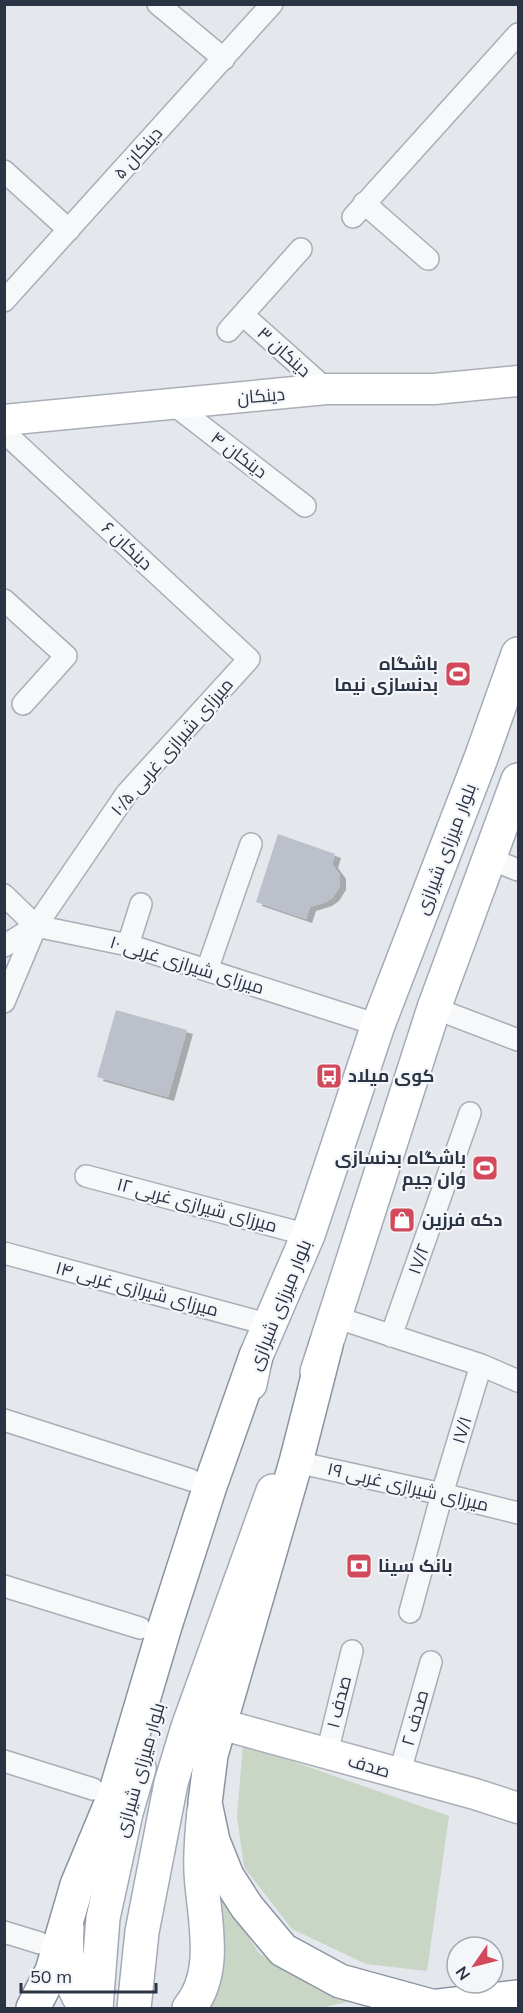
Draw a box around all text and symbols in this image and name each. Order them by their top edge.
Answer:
street label: ۵ دینکان [108,122,167,184]
street label: ۳ دینکان [253,321,316,382]
street label: دینکان [236,382,286,409]
street label: دینکان ۴ [207,426,272,483]
street label: دینکان ۶ [97,516,158,575]
place label: باشگاه بدنسازی نیما [334,652,438,696]
sports icon: باشگاه بدنسازی نیما [443,659,473,689]
street label: ۱۰/۵ میرزای شیرازی غربی [105,673,238,820]
street label: بلوار میرزای شیرازی [410,780,481,918]
street label: ۱۰ میرزای شیرازی غربی [107,930,267,999]
bus stop icon: کوی میلاد [314,1061,344,1091]
place label: کوی میلاد [348,1064,434,1087]
place label: باشگاه بدنسازی وان جیم [335,1146,466,1191]
sports icon: باشگاه بدنسازی وان جیم [470,1153,500,1183]
street label: ۱۲ میرزای شیرازی غربی [114,1172,280,1237]
shop icon: دکه فرزین [387,1205,417,1235]
place label: دکه فرزین [422,1208,502,1231]
street label: بلوار میرزای شیرازی [243,1236,316,1374]
street label: ۱۷/۲ [402,1240,435,1278]
street label: ۱۴ میرزای شیرازی غربی [53,1256,221,1321]
street label: ۱۷/۱ [447,1413,477,1446]
street label: ۱۹ میرزای شیرازی غربی [325,1457,491,1516]
bank icon: بانک سینا [344,1551,374,1581]
place label: بانک سینا [378,1554,453,1577]
street label: ۱ صدف [321,1673,356,1730]
street label: ۲ صدف [396,1687,433,1749]
street label: بلوار میرزای شیرازی [109,1700,170,1840]
street label: صدف [345,1749,393,1782]
north arrow [445,1935,505,1995]
scale bar [21,1956,156,1994]
text: N [451,1963,474,1984]
text: 50 m [30,1965,72,1988]

